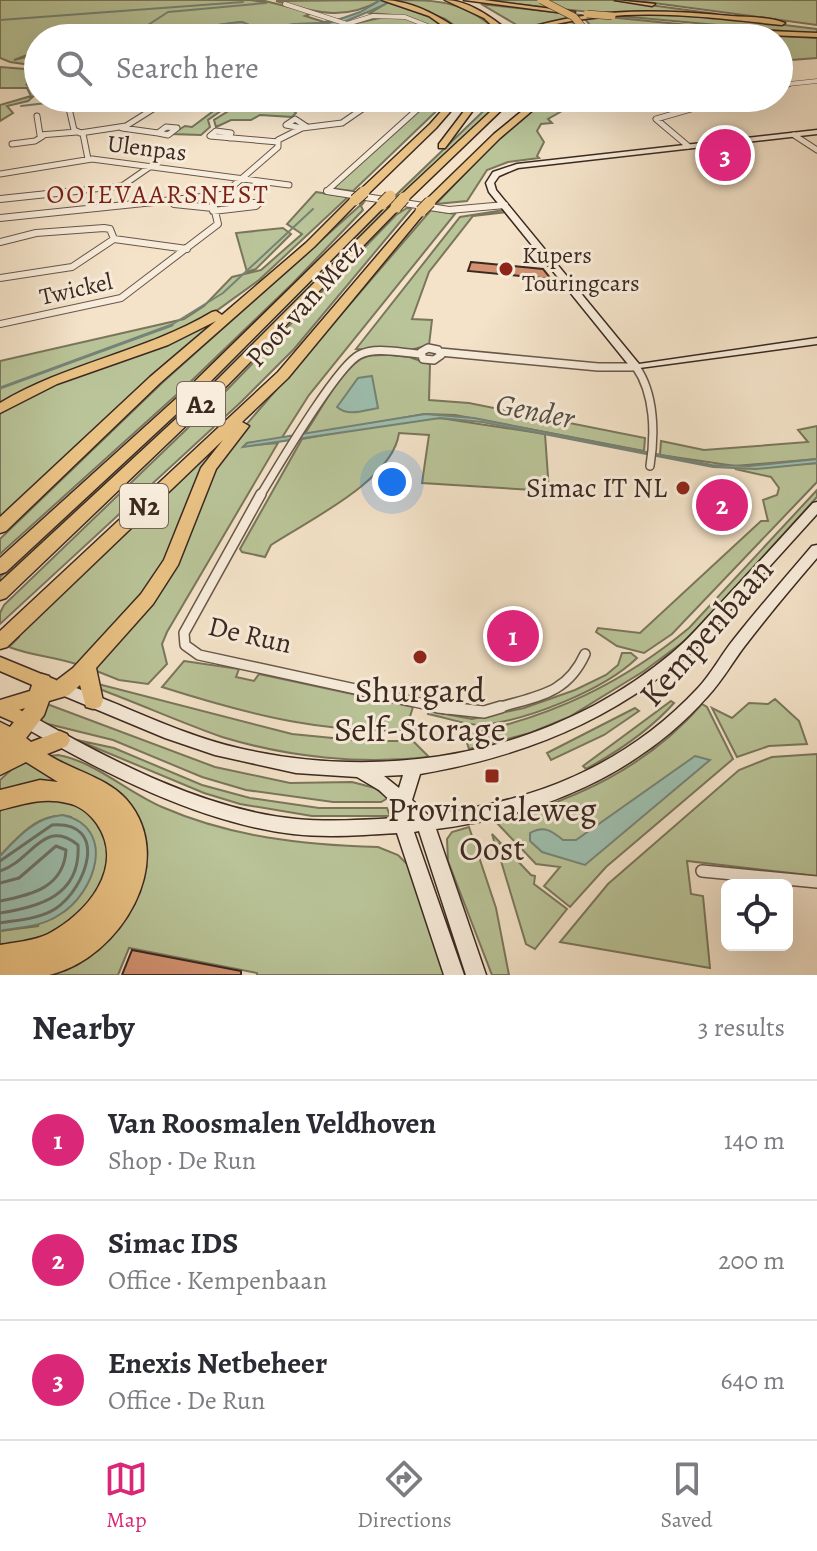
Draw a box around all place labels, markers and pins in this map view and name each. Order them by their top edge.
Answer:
pin: 3 [699,125,751,185]
place label: Kupers Touringcars [522,239,640,299]
marker: Kupers Touringcars [497,260,515,278]
place label: Simac IT NL [526,469,668,507]
pin: 2 [696,475,748,535]
marker: Simac IT NL [674,479,692,497]
pin: 1 [487,606,539,666]
marker: Shurgard Self-Storage [411,648,429,666]
place label: Shurgard Self-Storage [334,667,506,753]
marker: Provincialeweg Oost [483,767,501,785]
place label: Provincialeweg Oost [387,786,597,872]

